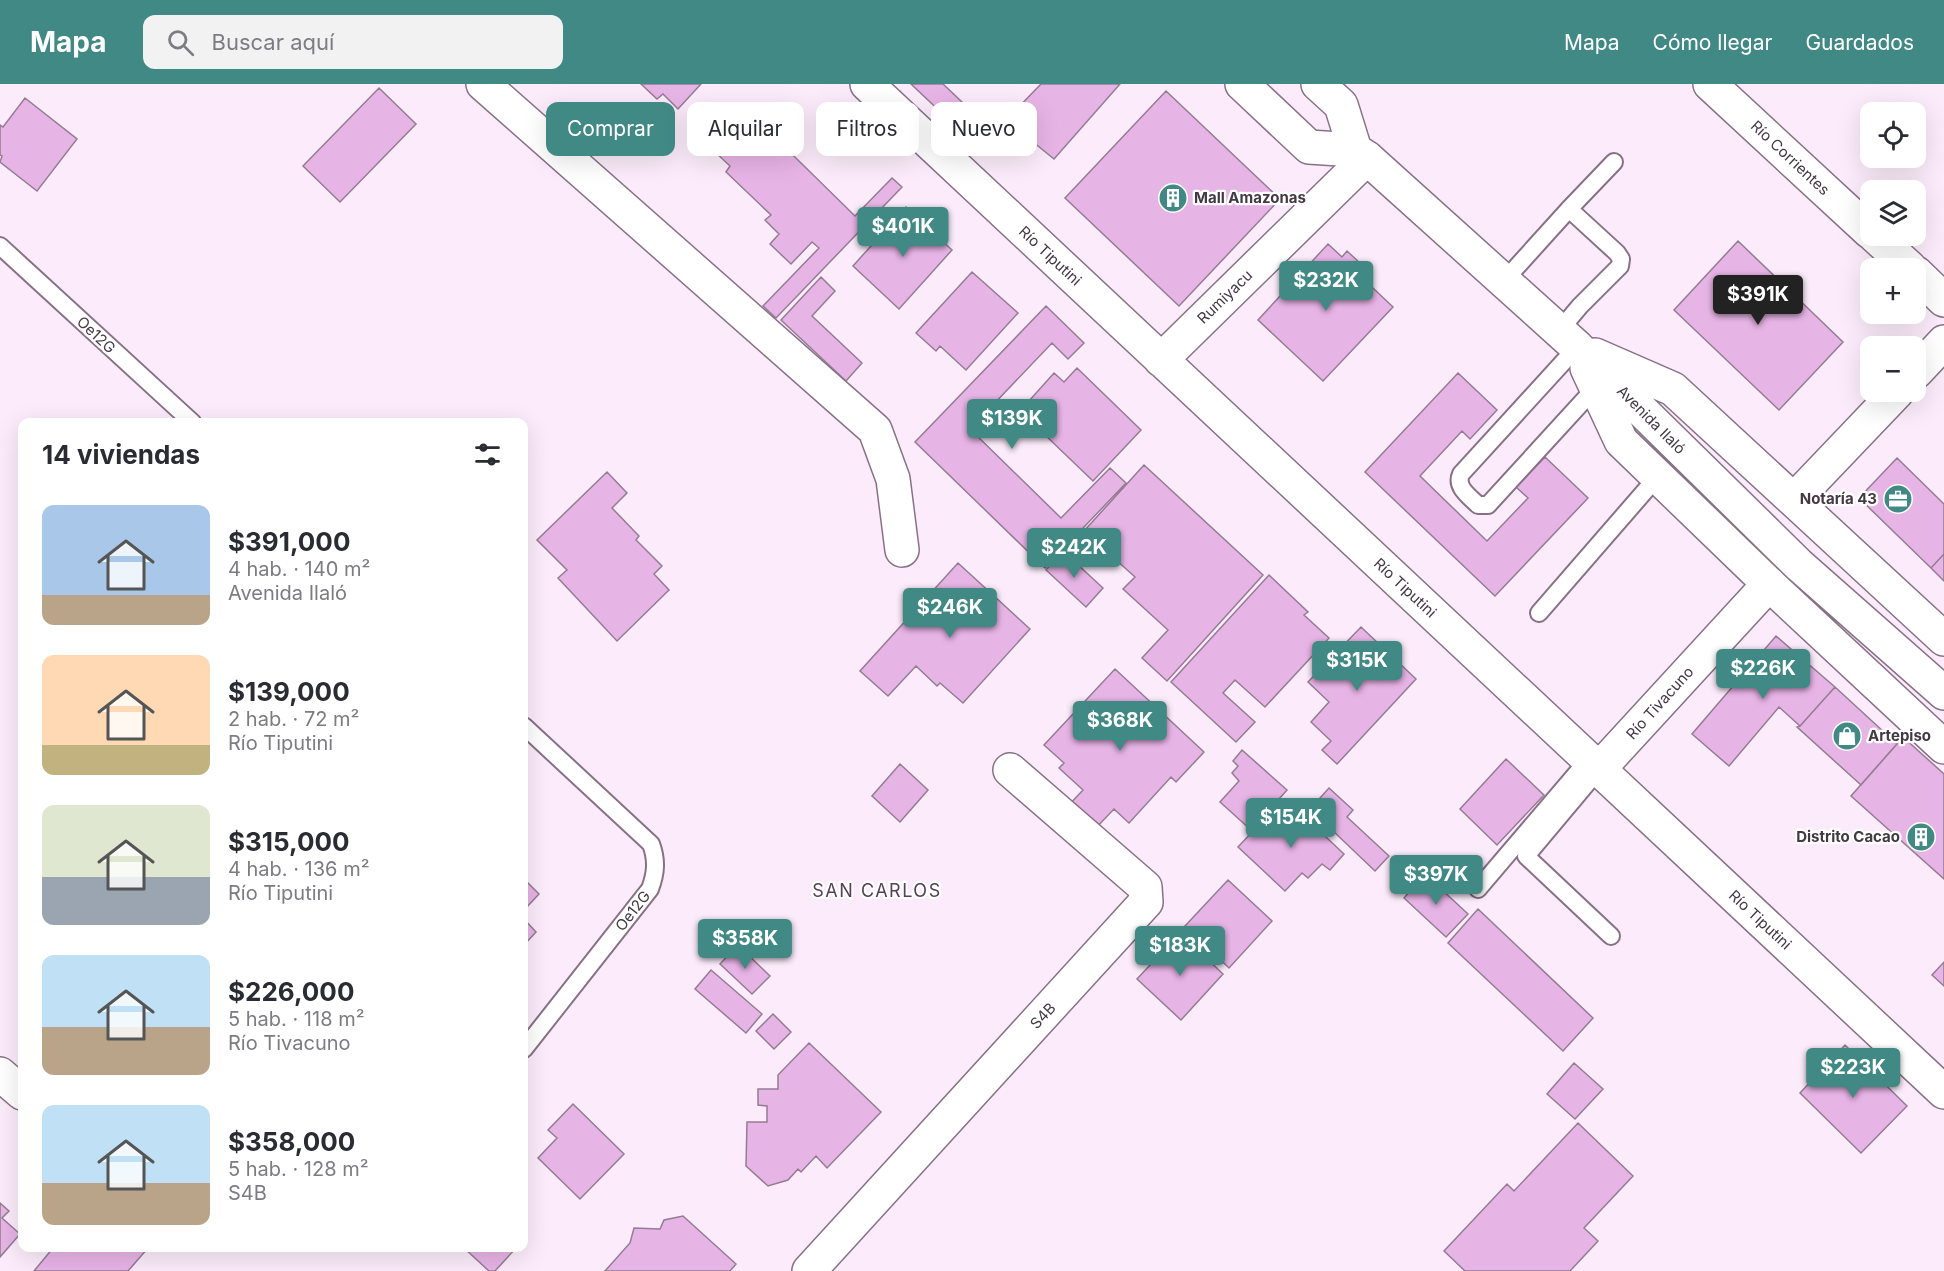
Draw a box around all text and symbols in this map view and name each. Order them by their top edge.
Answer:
search box [143,15,563,69]
text: Mapa [30,25,107,59]
icon: search [164,26,197,59]
text: Buscar aquí [212,29,334,55]
text: Mapa [1564,30,1620,55]
text: Cómo llegar [1653,30,1772,55]
text: Guardados [1805,30,1914,55]
chip: Comprar [546,102,675,156]
chip: Alquilar [687,102,804,156]
chip: Filtros [816,102,919,156]
chip: Nuevo [931,102,1037,156]
map controls [1860,102,1926,402]
button: locate [1860,102,1926,168]
street label: Río Corrientes [1747,116,1834,199]
button: layers [1860,180,1926,246]
building icon: Mall Amazonas [1157,182,1189,214]
place label: Mall Amazonas [1194,188,1306,207]
pin: $401K [861,207,945,258]
text: $401K [871,214,935,238]
street label: Río Tiputini [1015,222,1086,289]
button: + [1860,258,1926,324]
pin: $232K [1284,261,1368,312]
street label: Rumiyacu [1193,266,1256,328]
text: $232K [1293,268,1359,292]
pin: $391K [1716,275,1800,326]
text: $391K [1727,282,1789,306]
street label: Oe12G [73,312,120,357]
button: − [1860,336,1926,402]
street label: Avenida Ilaló [1613,381,1690,458]
pin: $139K [970,399,1054,450]
text: $139K [981,406,1043,430]
icon: filters [471,438,504,471]
text: 14 viviendas [42,439,200,470]
office icon: Notaría 43 [1882,483,1914,515]
place label: Notaría 43 [1800,489,1877,508]
text: $391,000 [228,526,350,557]
pin: $242K [1032,528,1116,579]
icon: home [90,529,162,601]
text: $242K [1041,535,1107,559]
street label: Río Tiputini [1370,554,1441,621]
text: 4 hab. · 140 m² [228,557,370,581]
text: Avenida Ilaló [228,581,347,605]
pin: $246K [908,588,992,639]
text: $246K [917,595,983,619]
pin: $315K [1315,641,1399,692]
text: $315K [1326,648,1388,672]
pin: $226K [1721,649,1805,700]
text: $226K [1730,656,1796,680]
street label: Río Tivacuno [1622,662,1697,743]
text: $139,000 [228,676,350,707]
icon: home [90,679,162,751]
pin: $368K [1078,701,1162,752]
text: 2 hab. · 72 m² [228,707,359,731]
text: $368K [1087,708,1153,732]
shop icon: Artepiso [1831,720,1863,752]
place label: Artepiso [1868,726,1931,745]
text: Río Tiputini [228,731,333,755]
pin: $154K [1249,798,1333,849]
text: $154K [1260,805,1322,829]
building icon: Distrito Cacao [1905,821,1937,853]
text: $315,000 [228,826,350,857]
place label: Distrito Cacao [1796,827,1900,846]
icon: home [90,829,162,901]
pin: $397K [1394,855,1478,906]
text: 4 hab. · 136 m² [228,857,370,881]
text: $397K [1404,862,1468,886]
district label: SAN CARLOS [812,880,942,901]
text: Río Tiputini [228,881,333,905]
street label: Río Tiputini [1725,886,1796,953]
street label: Oe12G [611,887,654,935]
pin: $358K [703,919,787,970]
text: $358K [712,926,778,950]
pin: $183K [1138,926,1222,977]
text: $183K [1149,933,1211,957]
text: $226,000 [228,976,354,1007]
icon: home [90,979,162,1051]
street label: S4B [1026,999,1060,1033]
text: 5 hab. · 118 m² [228,1007,364,1031]
text: Río Tivacuno [228,1031,351,1055]
pin: $223K [1811,1048,1895,1099]
text: $223K [1820,1055,1886,1079]
text: $358,000 [228,1126,355,1157]
icon: home [90,1129,162,1201]
text: 5 hab. · 128 m² [228,1157,369,1181]
text: S4B [228,1181,267,1205]

